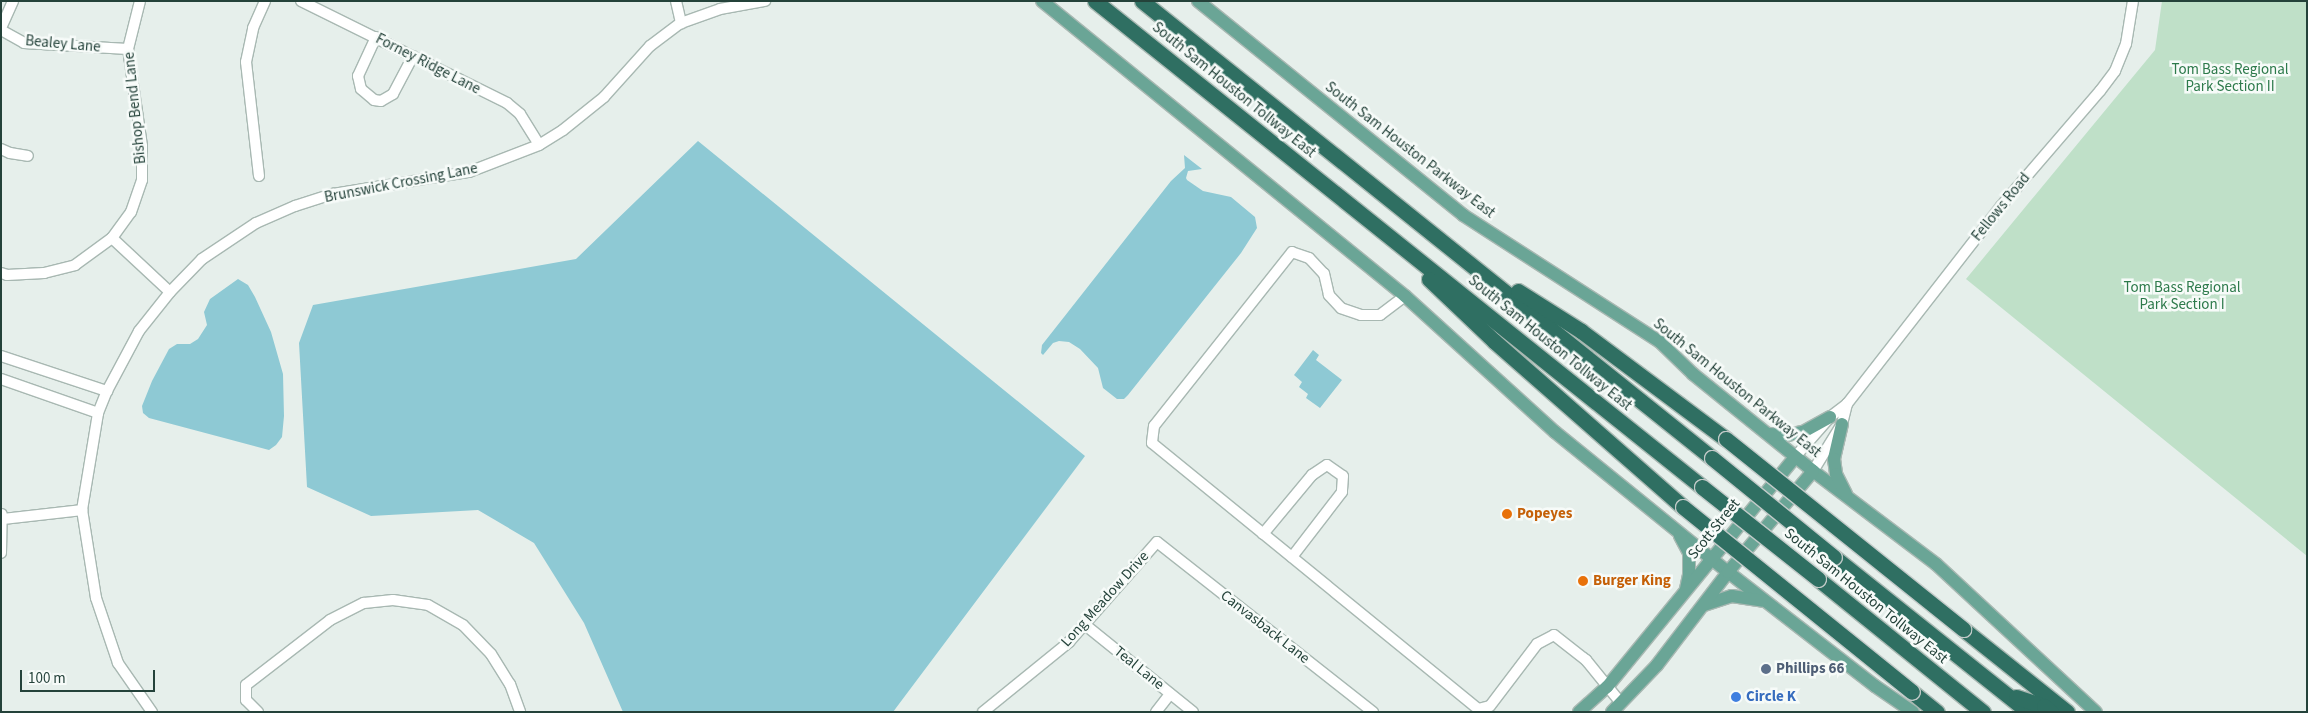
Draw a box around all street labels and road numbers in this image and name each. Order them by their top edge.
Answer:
street label: South Sam Houston Tollway East [1149,18,1319,162]
street label: Forney Ridge Lane [373,30,483,98]
street label: Bealey Lane [25,32,101,56]
street label: Bishop Bend Lane [120,51,150,165]
street label: South Sam Houston Parkway East [1322,78,1498,222]
street label: Brunswick Crossing Lane [323,159,479,207]
street label: Fellows Road [1968,169,2034,245]
street label: South Sam Houston Tollway East [1465,271,1635,415]
street label: South Sam Houston Parkway East [1650,315,1824,461]
street label: Scott Street [1684,495,1744,563]
street label: South Sam Houston Tollway East [1781,524,1951,668]
street label: Long Meadow Drive [1057,547,1153,651]
street label: Canvasback Lane [1217,587,1313,667]
street label: Teal Lane [1110,642,1168,694]

